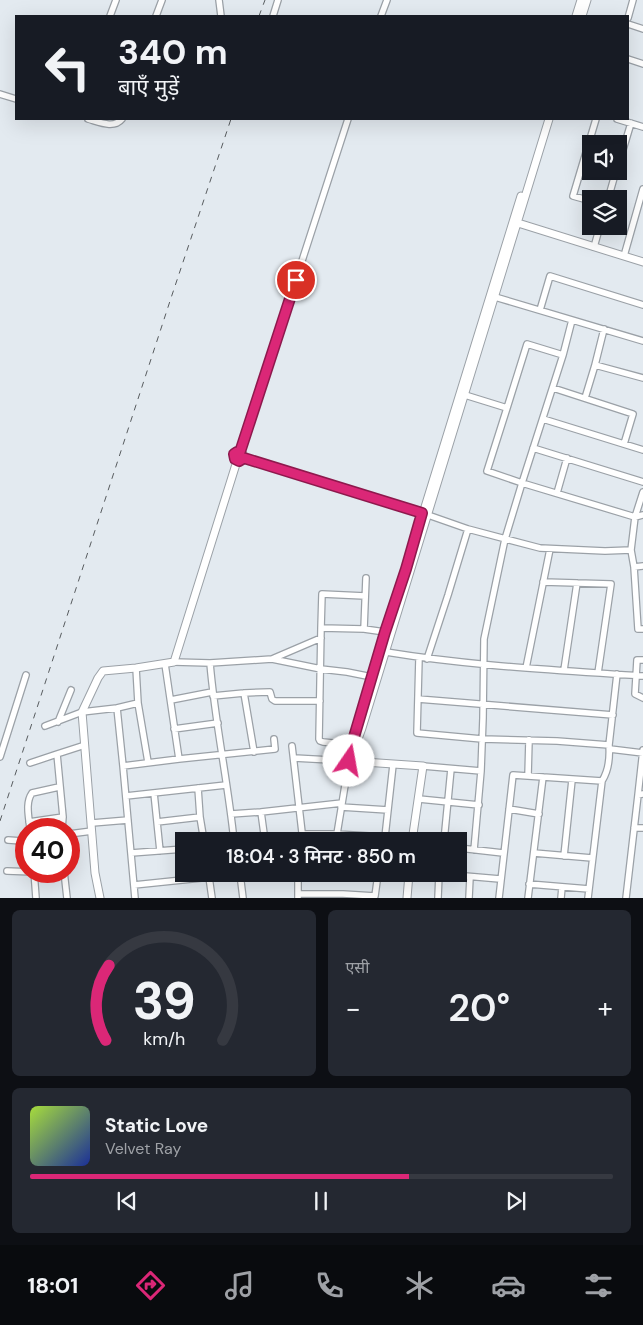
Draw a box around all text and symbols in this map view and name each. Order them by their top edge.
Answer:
text: 340 m [118,29,228,75]
icon: left [35,35,100,100]
text: बाएँ मुड़ें [118,73,179,102]
map controls [582,135,627,235]
button: sound [582,135,627,180]
button: layers [582,190,627,235]
pin [275,259,317,301]
icon: arrive [282,266,310,294]
position arrow [322,734,374,786]
speed limit sign: 40 [15,818,80,883]
text: 18:04 · 3 मिनट · 850 m [226,844,416,869]
text: एसी [346,957,369,978]
text: 39 [132,967,195,1035]
text: 20° [448,983,510,1033]
text: − [346,990,361,1027]
text: + [598,990,613,1027]
text: km/h [143,1027,185,1051]
text: Static Love [105,1113,208,1138]
text: Velvet Ray [105,1138,181,1159]
icon: previous [113,1187,141,1215]
icon: pause [307,1187,335,1215]
icon: next [502,1187,530,1215]
icon: directions [133,1268,168,1303]
icon: music [222,1268,257,1303]
icon: phone [312,1268,347,1303]
icon: climate [402,1268,437,1303]
icon: car [491,1268,526,1303]
icon: filters [581,1268,616,1303]
text: 18:01 [27,1271,78,1300]

